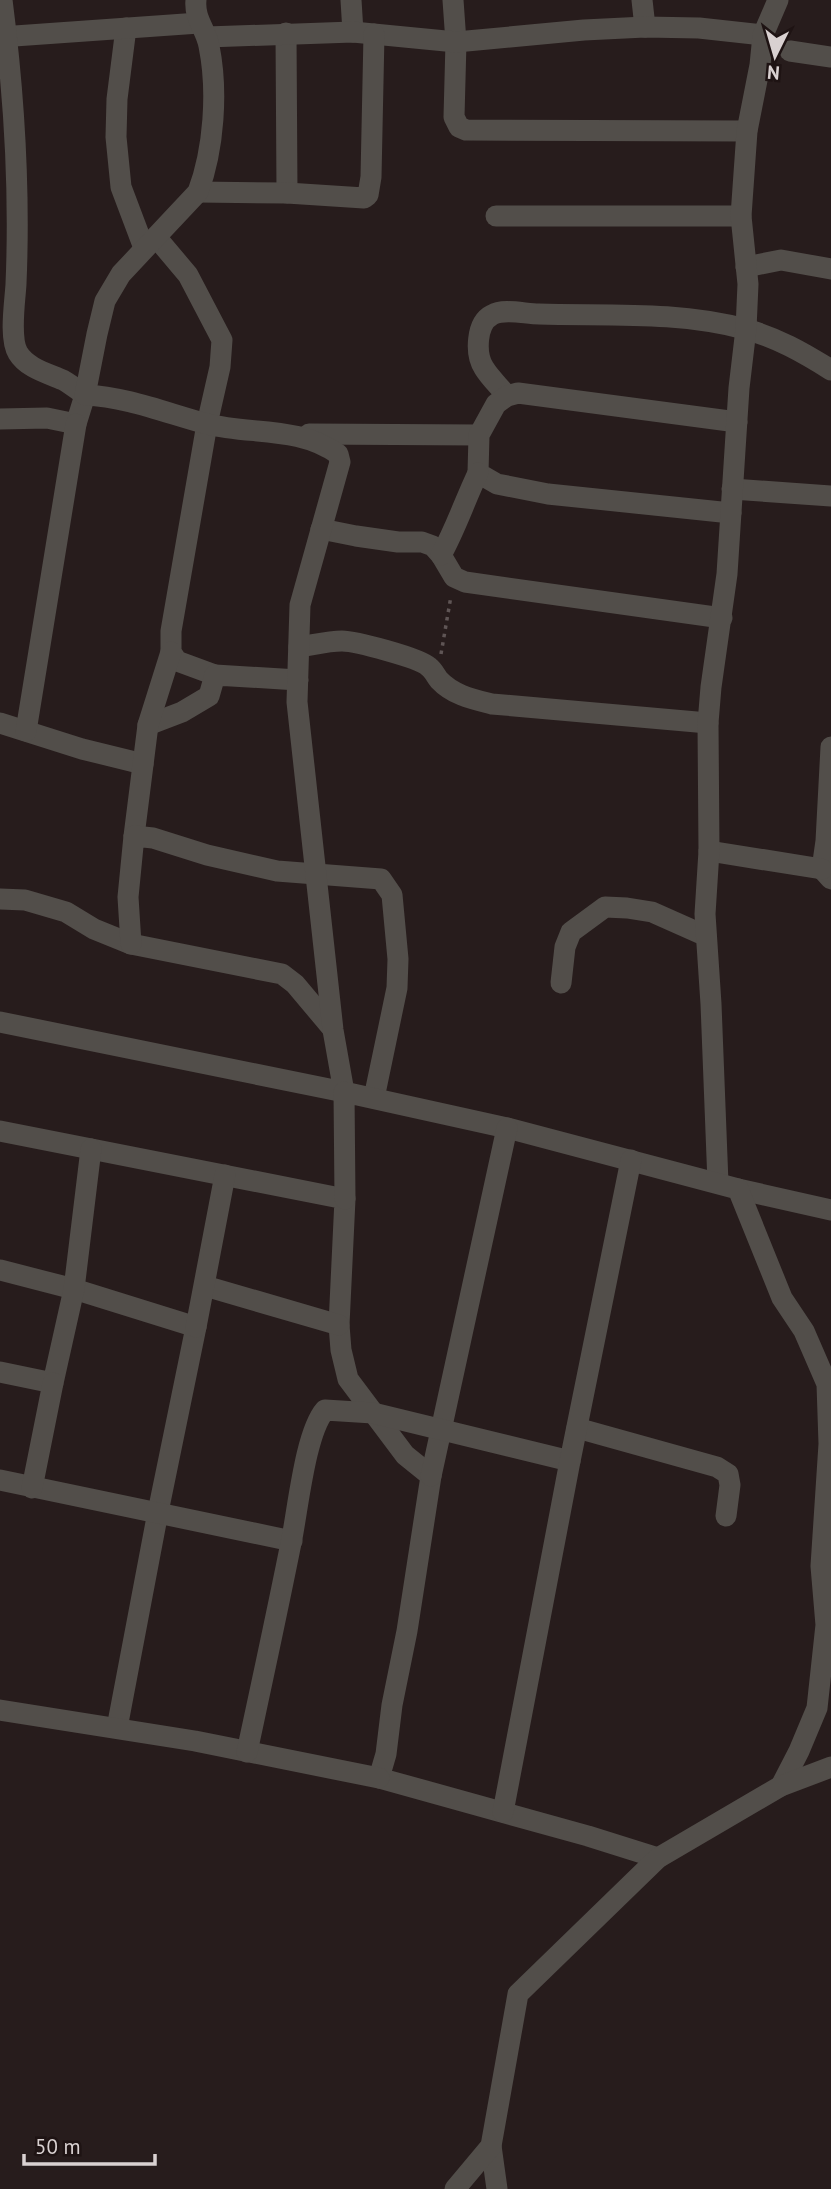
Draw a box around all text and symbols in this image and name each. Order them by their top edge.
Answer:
north arrow [740,21,810,91]
text: N [766,60,781,85]
scale bar [24,2122,156,2166]
text: 50 m [35,2133,81,2160]

